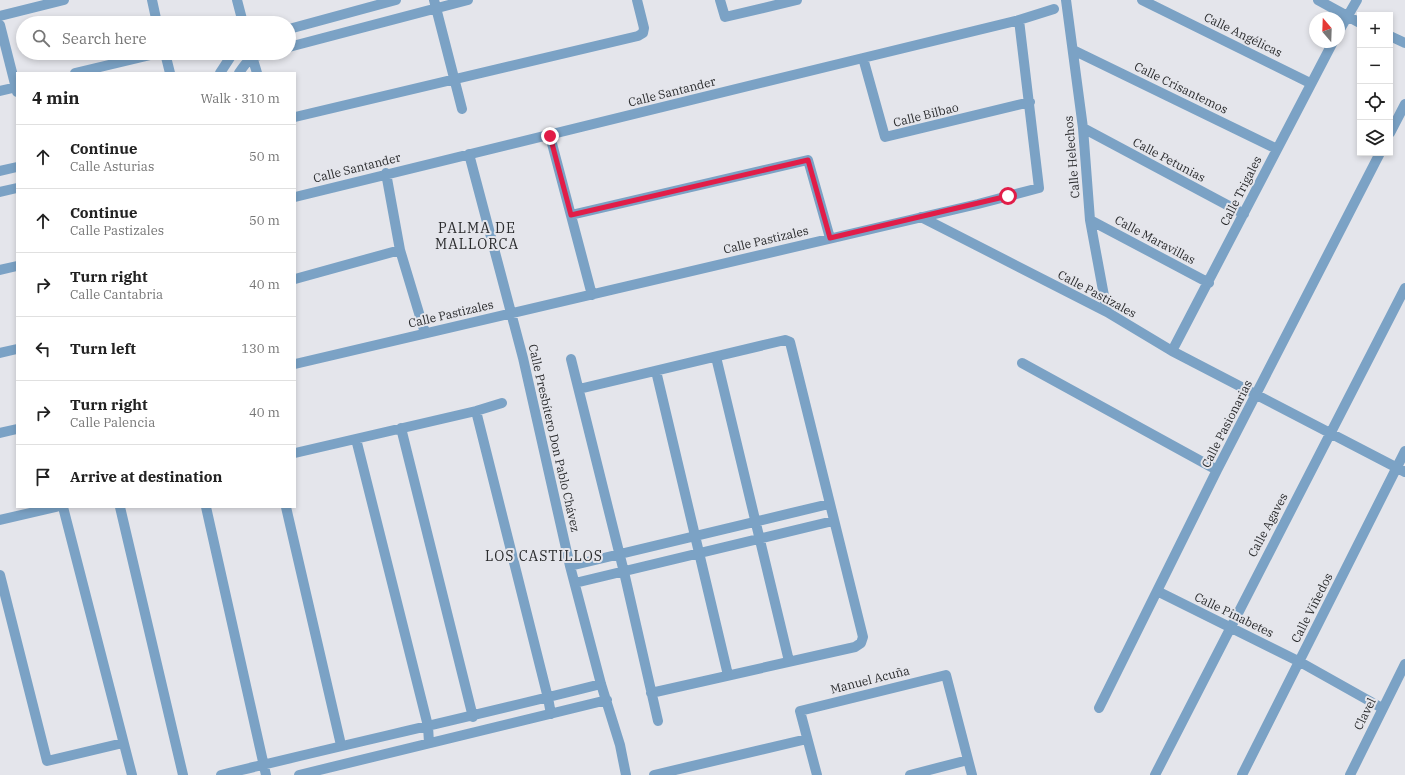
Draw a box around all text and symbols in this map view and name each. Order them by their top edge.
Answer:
street label: Calle Angélicas [1202,9,1285,60]
north arrow [1309,12,1345,48]
map controls [1357,12,1393,156]
button: + [1357,12,1393,48]
search box [16,16,296,60]
icon: search [30,27,52,49]
text: Search here [62,29,147,48]
button: − [1357,48,1393,84]
street label: Calle Crisantemos [1132,58,1231,117]
street label: Calle Santander [627,73,718,110]
button: locate [1357,84,1393,120]
text: 4 min [32,87,80,109]
text: Walk · 310 m [201,90,280,107]
street label: Calle Bilbao [892,99,960,130]
street label: Calle Helechos [1060,115,1083,199]
button: layers [1357,120,1393,156]
route end [541,127,559,145]
street label: Calle Petunias [1130,134,1208,185]
text: Continue [70,139,137,158]
icon: ahead [32,146,54,168]
text: 50 m [249,148,280,165]
street label: Calle Santander [312,149,403,186]
street label: Calle Trigales [1217,153,1265,228]
text: Calle Asturias [70,158,154,175]
route start [999,187,1017,205]
text: Continue [70,203,137,222]
icon: ahead [32,210,54,232]
text: 50 m [249,212,280,229]
street label: Calle Maravillas [1112,212,1198,267]
district label: PALMA DE MALLORCA [435,219,519,253]
text: Calle Pastizales [70,222,164,239]
street label: Calle Pastizales [722,222,810,257]
text: Turn right [70,267,148,286]
street label: Calle Pastizales [1055,267,1139,321]
icon: right [32,274,54,296]
text: 40 m [249,276,280,293]
text: Calle Cantabria [70,286,163,303]
street label: Calle Pastizales [407,296,495,331]
icon: left [32,338,54,360]
text: Turn left [70,339,136,358]
text: 130 m [241,340,280,357]
street label: Calle Presbítero Don Pablo Chávez [526,343,583,533]
street label: Calle Pasionarias [1198,377,1255,470]
text: Turn right [70,395,148,414]
icon: right [32,402,54,424]
text: 40 m [249,404,280,421]
text: Calle Palencia [70,414,155,431]
icon: arrive [32,466,54,488]
text: Arrive at destination [70,467,222,486]
street label: Calle Agaves [1244,490,1291,559]
district label: LOS CASTILLOS [485,547,603,565]
street label: Calle Viñedos [1288,570,1336,645]
street label: Calle Pinabetes [1192,589,1276,640]
street label: Manuel Acuña [829,662,911,697]
street label: Clavel [1350,695,1379,732]

